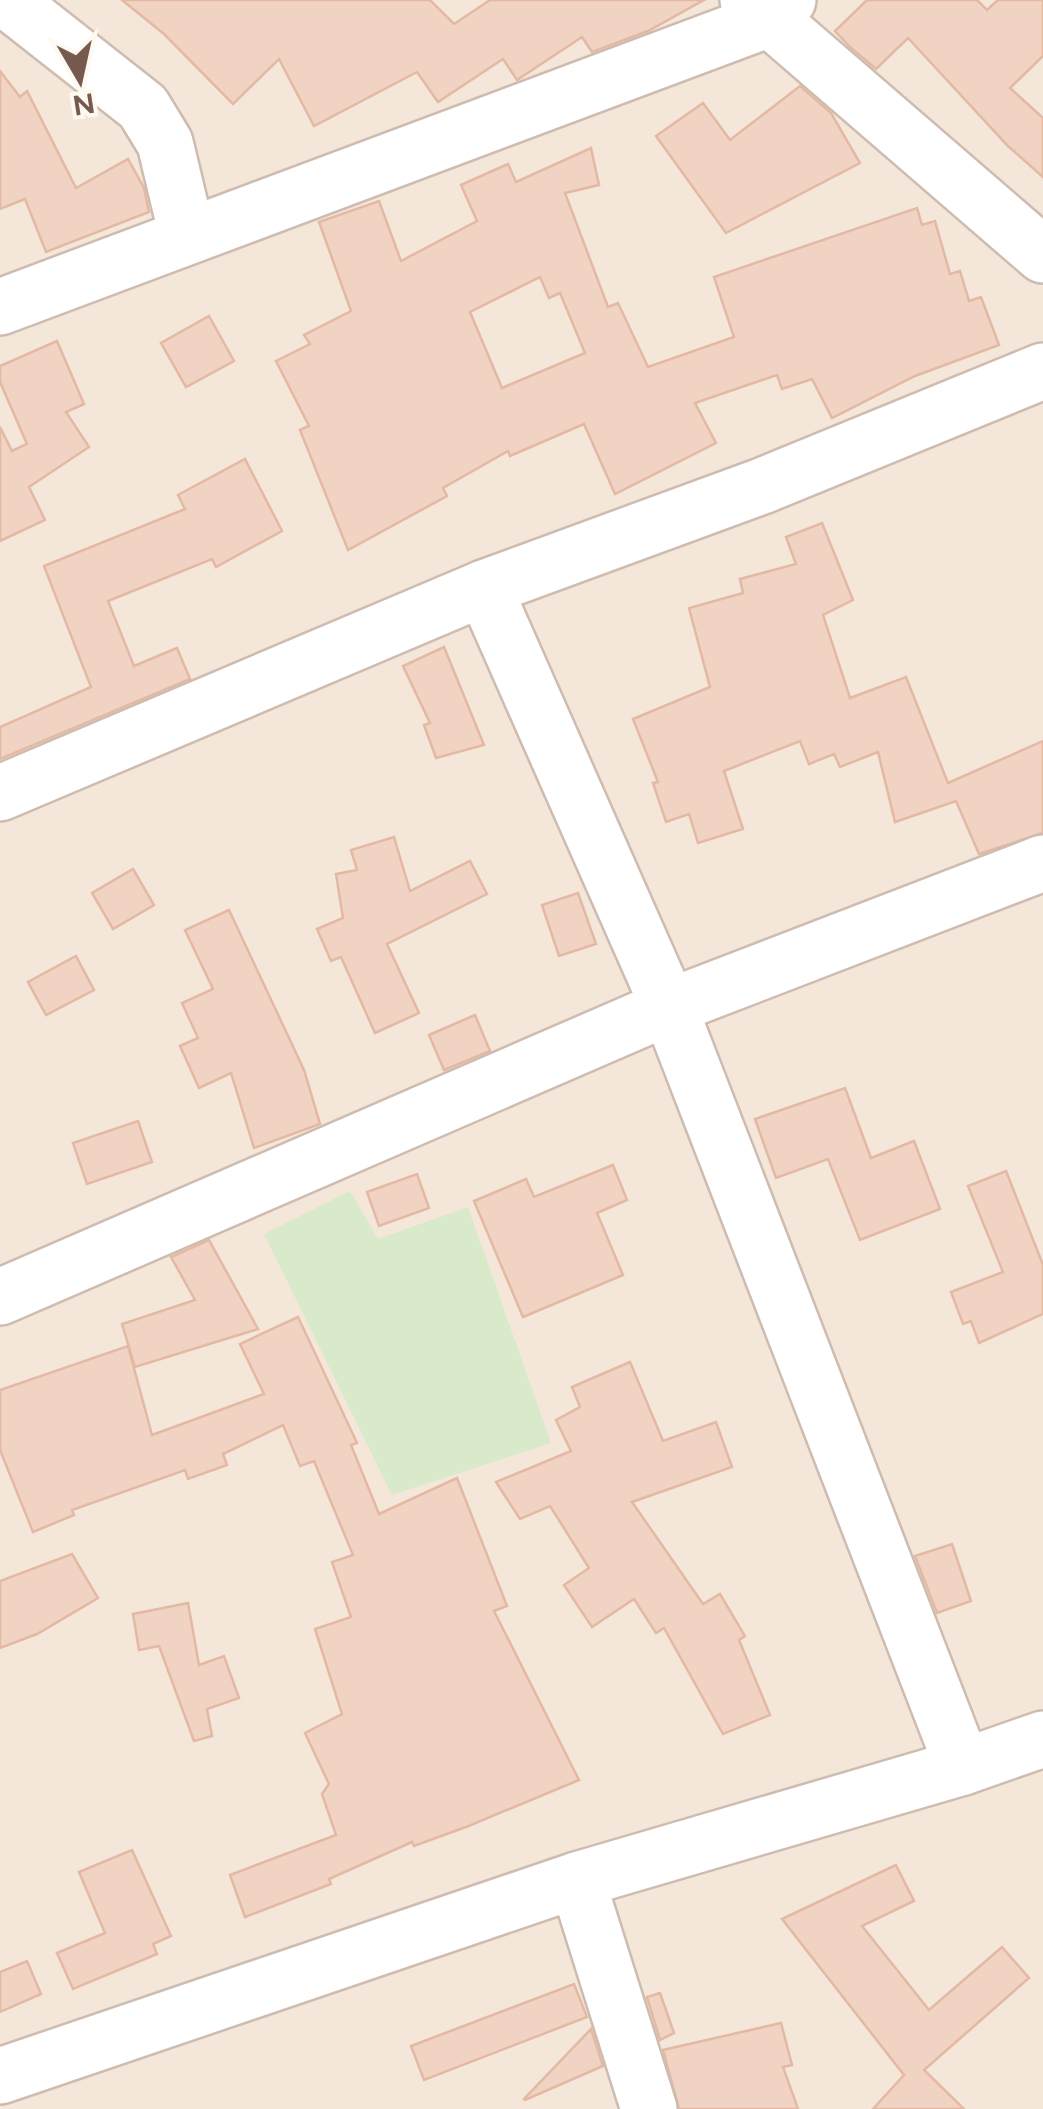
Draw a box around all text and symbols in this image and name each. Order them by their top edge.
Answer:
north arrow [30,30,130,130]
text: N [71,86,97,123]

